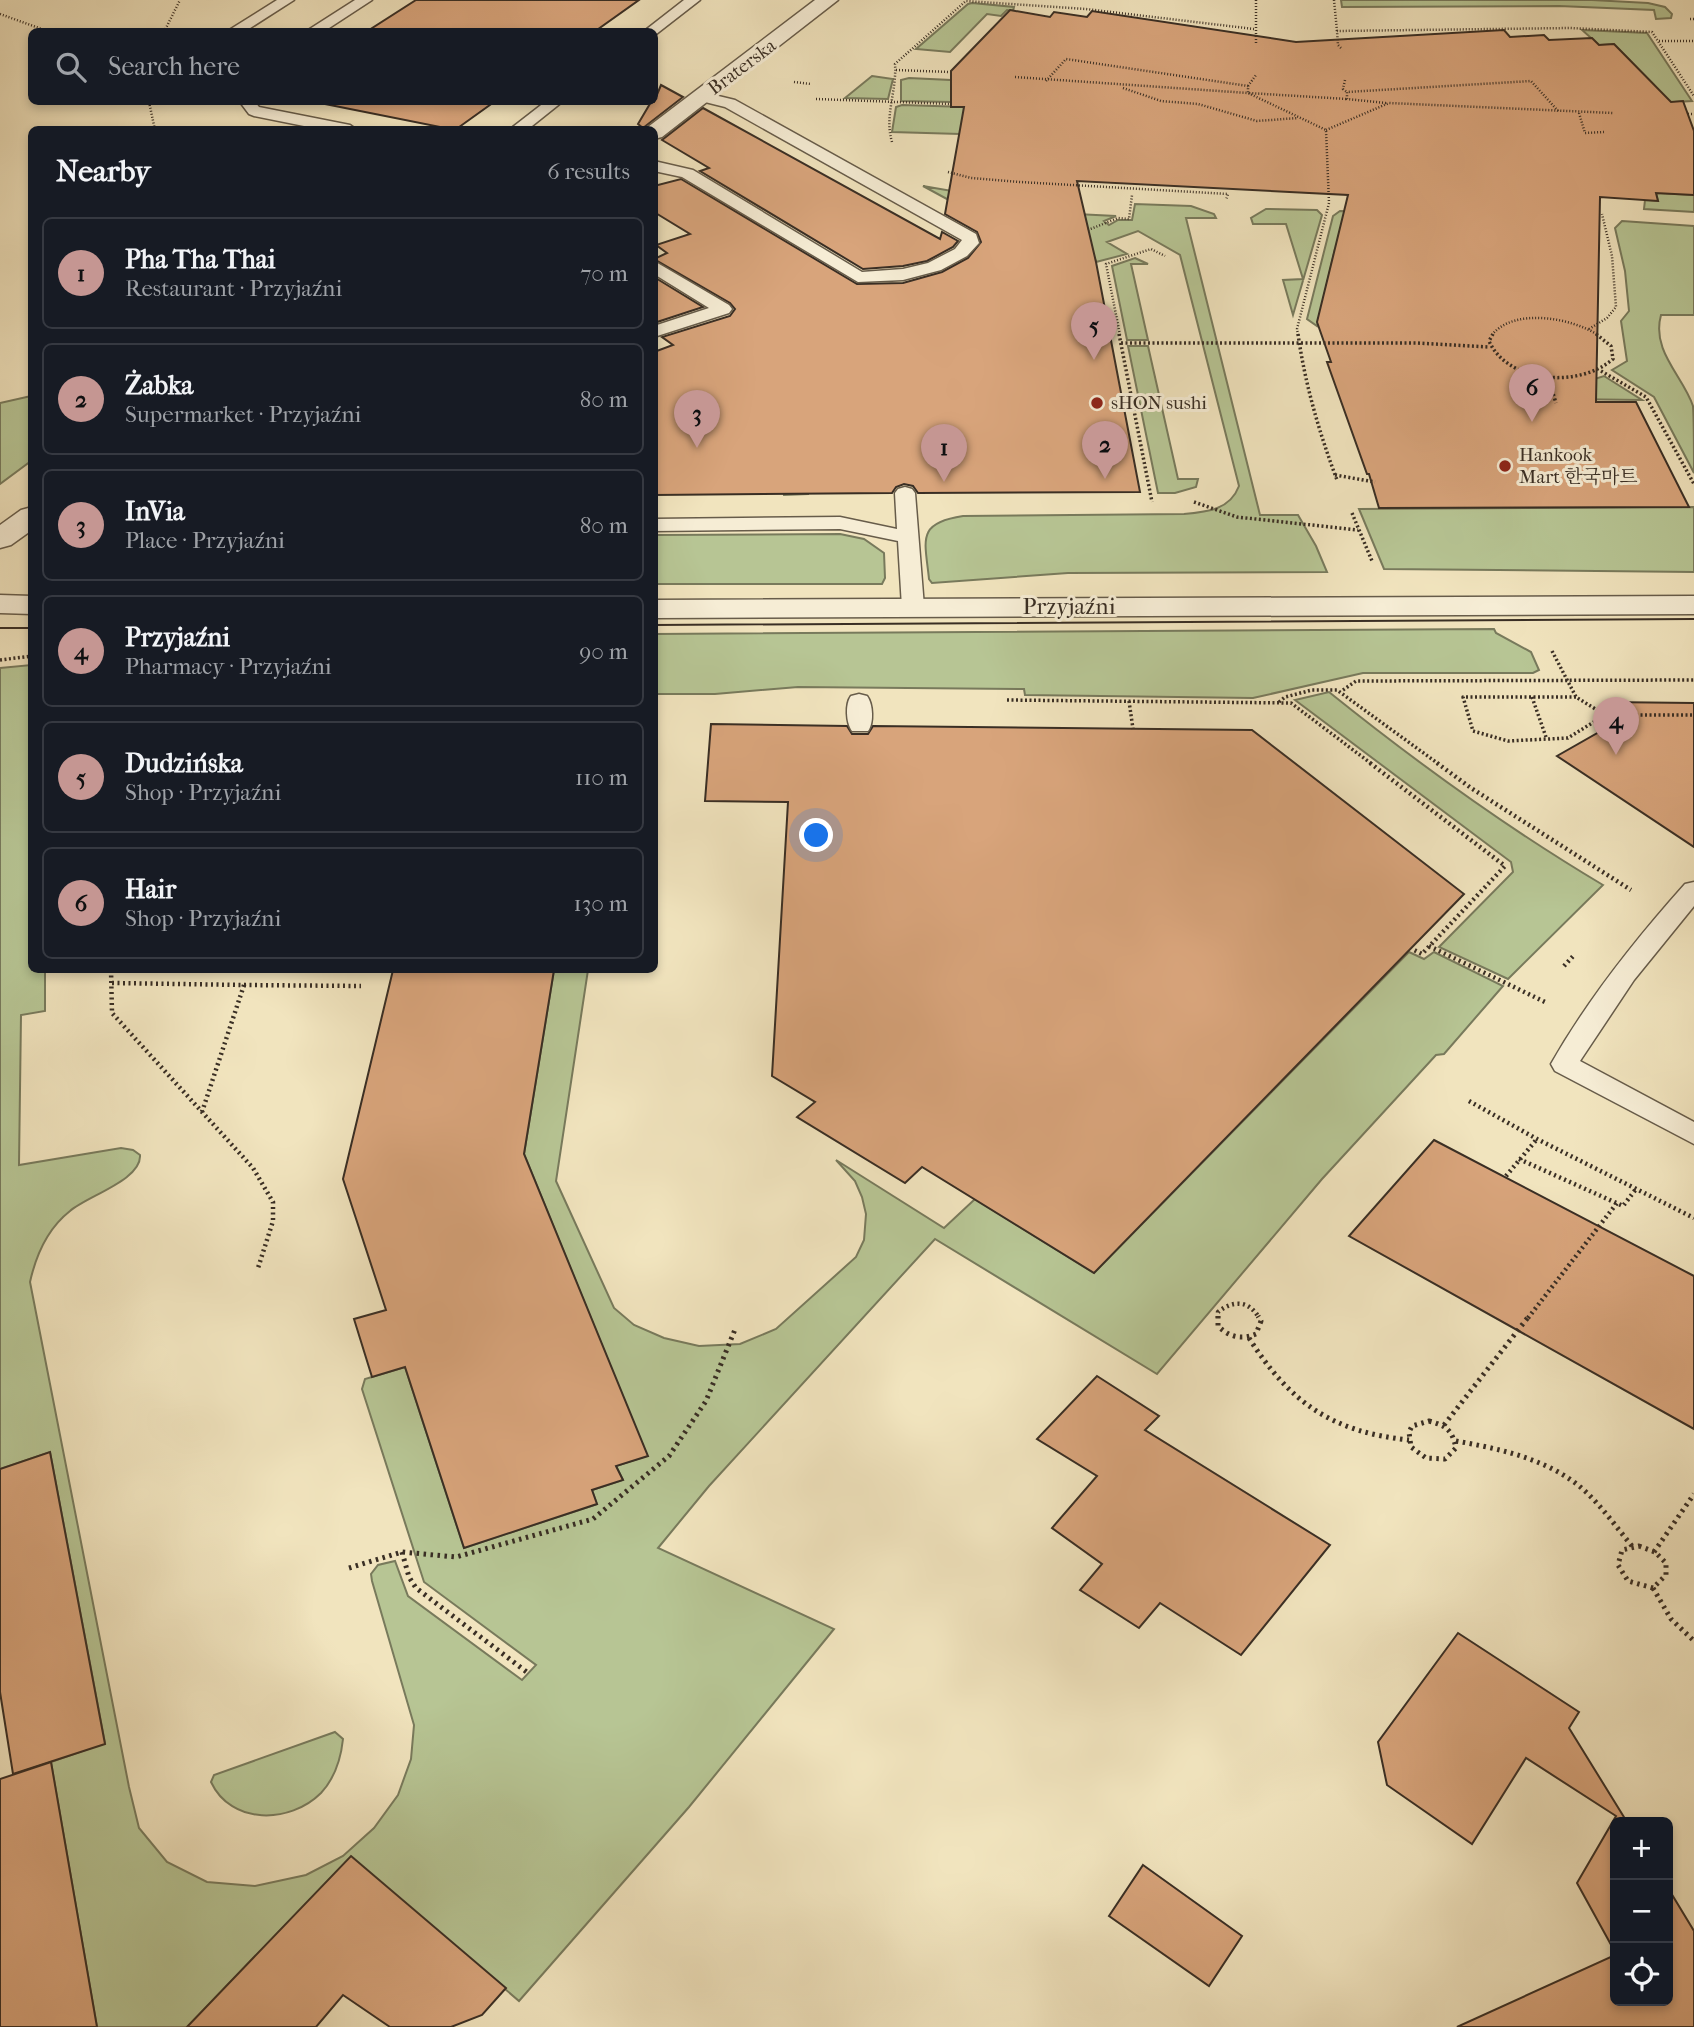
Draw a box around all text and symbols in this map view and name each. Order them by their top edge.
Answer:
search box [28,28,658,105]
street label: Braterska [704,34,780,100]
icon: search [52,48,90,86]
text: Search here [108,51,240,82]
text: Nearby [56,154,151,189]
text: 6 results [547,158,630,185]
text: Pha Tha Thai [125,244,276,275]
text: 1 [77,260,85,287]
text: 70 m [580,260,628,287]
text: Restaurant · Przyjaźni [125,275,342,302]
pin: 5 [1071,302,1117,360]
pin: 6 [1509,364,1555,422]
text: Żabka [125,370,193,401]
text: 2 [75,386,87,413]
text: 80 m [580,386,628,413]
pin: 3 [674,390,720,448]
place label: sHON sushi [1111,392,1207,414]
marker: sHON sushi [1089,395,1105,411]
text: Supermarket · Przyjaźni [125,401,361,428]
pin: 2 [1082,421,1128,479]
pin: 1 [921,424,967,482]
place label: Hankook Mart 한국마트 [1519,444,1638,488]
marker: Hankook Mart 한국마트 [1497,458,1513,474]
text: InVia [125,496,185,527]
text: 3 [76,512,86,539]
text: 80 m [580,512,628,539]
text: Place · Przyjaźni [125,527,285,554]
street label: Przyjaźni [1023,593,1116,620]
text: Przyjaźni [125,622,230,653]
text: 4 [74,638,88,665]
text: 90 m [579,638,628,665]
text: Pharmacy · Przyjaźni [125,653,332,680]
pin: 4 [1593,697,1639,755]
text: Dudzińska [125,748,243,779]
text: 5 [76,764,86,791]
text: 110 m [575,764,628,791]
text: Shop · Przyjaźni [125,779,281,806]
your location [799,818,833,852]
text: Hair [125,874,176,905]
text: 6 [75,890,87,917]
text: 130 m [574,890,628,917]
text: Shop · Przyjaźni [125,905,281,932]
map controls [1610,1817,1673,2006]
button: + [1610,1817,1673,1880]
button: − [1610,1880,1673,1943]
button: locate [1610,1943,1673,2006]

